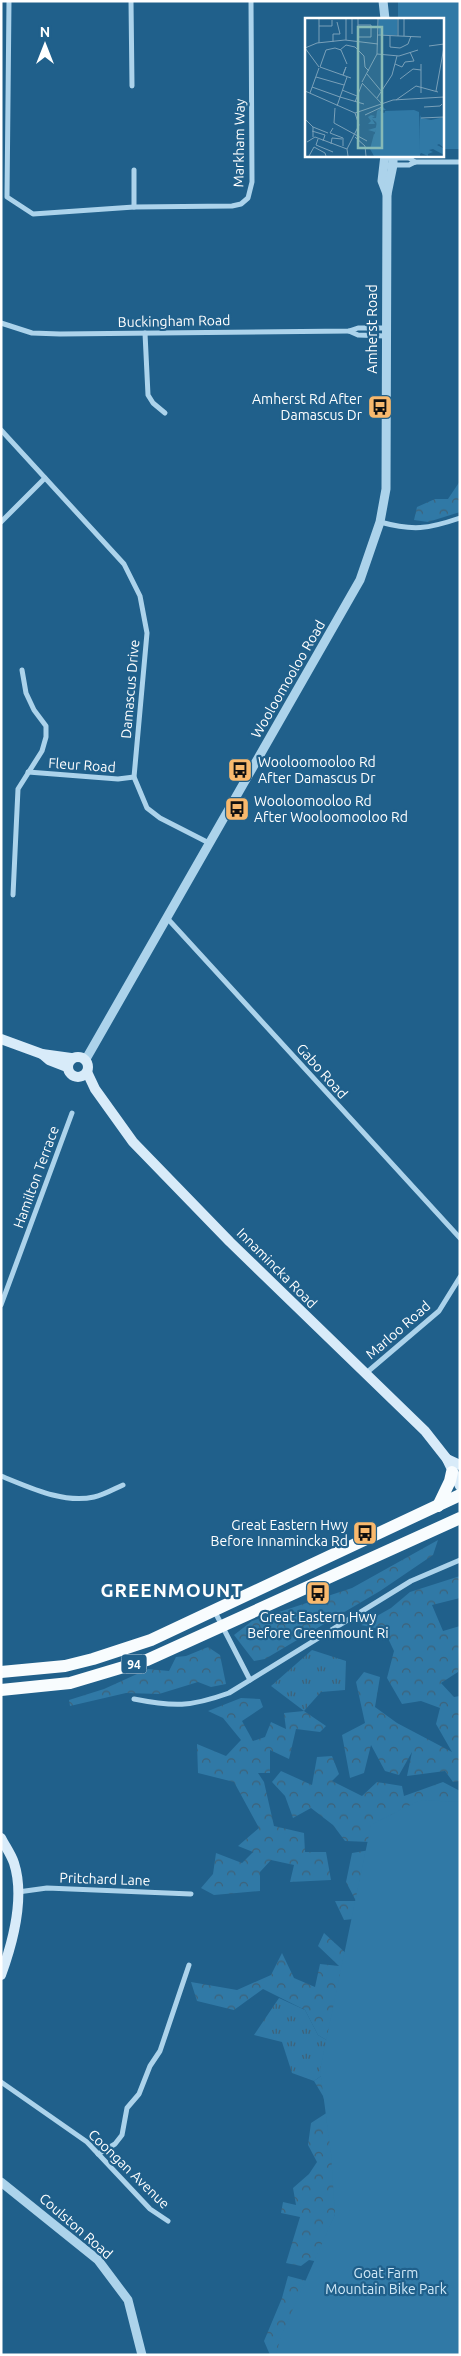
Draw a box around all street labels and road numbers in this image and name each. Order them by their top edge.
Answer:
street label: Markham Way [230,98,248,188]
street label: Amherst Road [364,284,380,374]
street label: Buckingham Road [118,312,230,330]
street label: Wooloomooloo Road [248,617,328,741]
street label: Damascus Drive [118,639,142,739]
street label: Fleur Road [48,755,116,775]
street label: Gabo Road [293,1040,351,1102]
street label: Hamilton Terrace [10,1124,62,1230]
street label: Innamincka Road [234,1225,320,1311]
street label: Marloo Road [362,1298,434,1362]
road number: 94 [122,1655,146,1674]
street label: Pritchard Lane [59,1869,151,1889]
street label: Coongan Avenue [85,2126,173,2212]
street label: Coulston Road [36,2190,116,2262]

